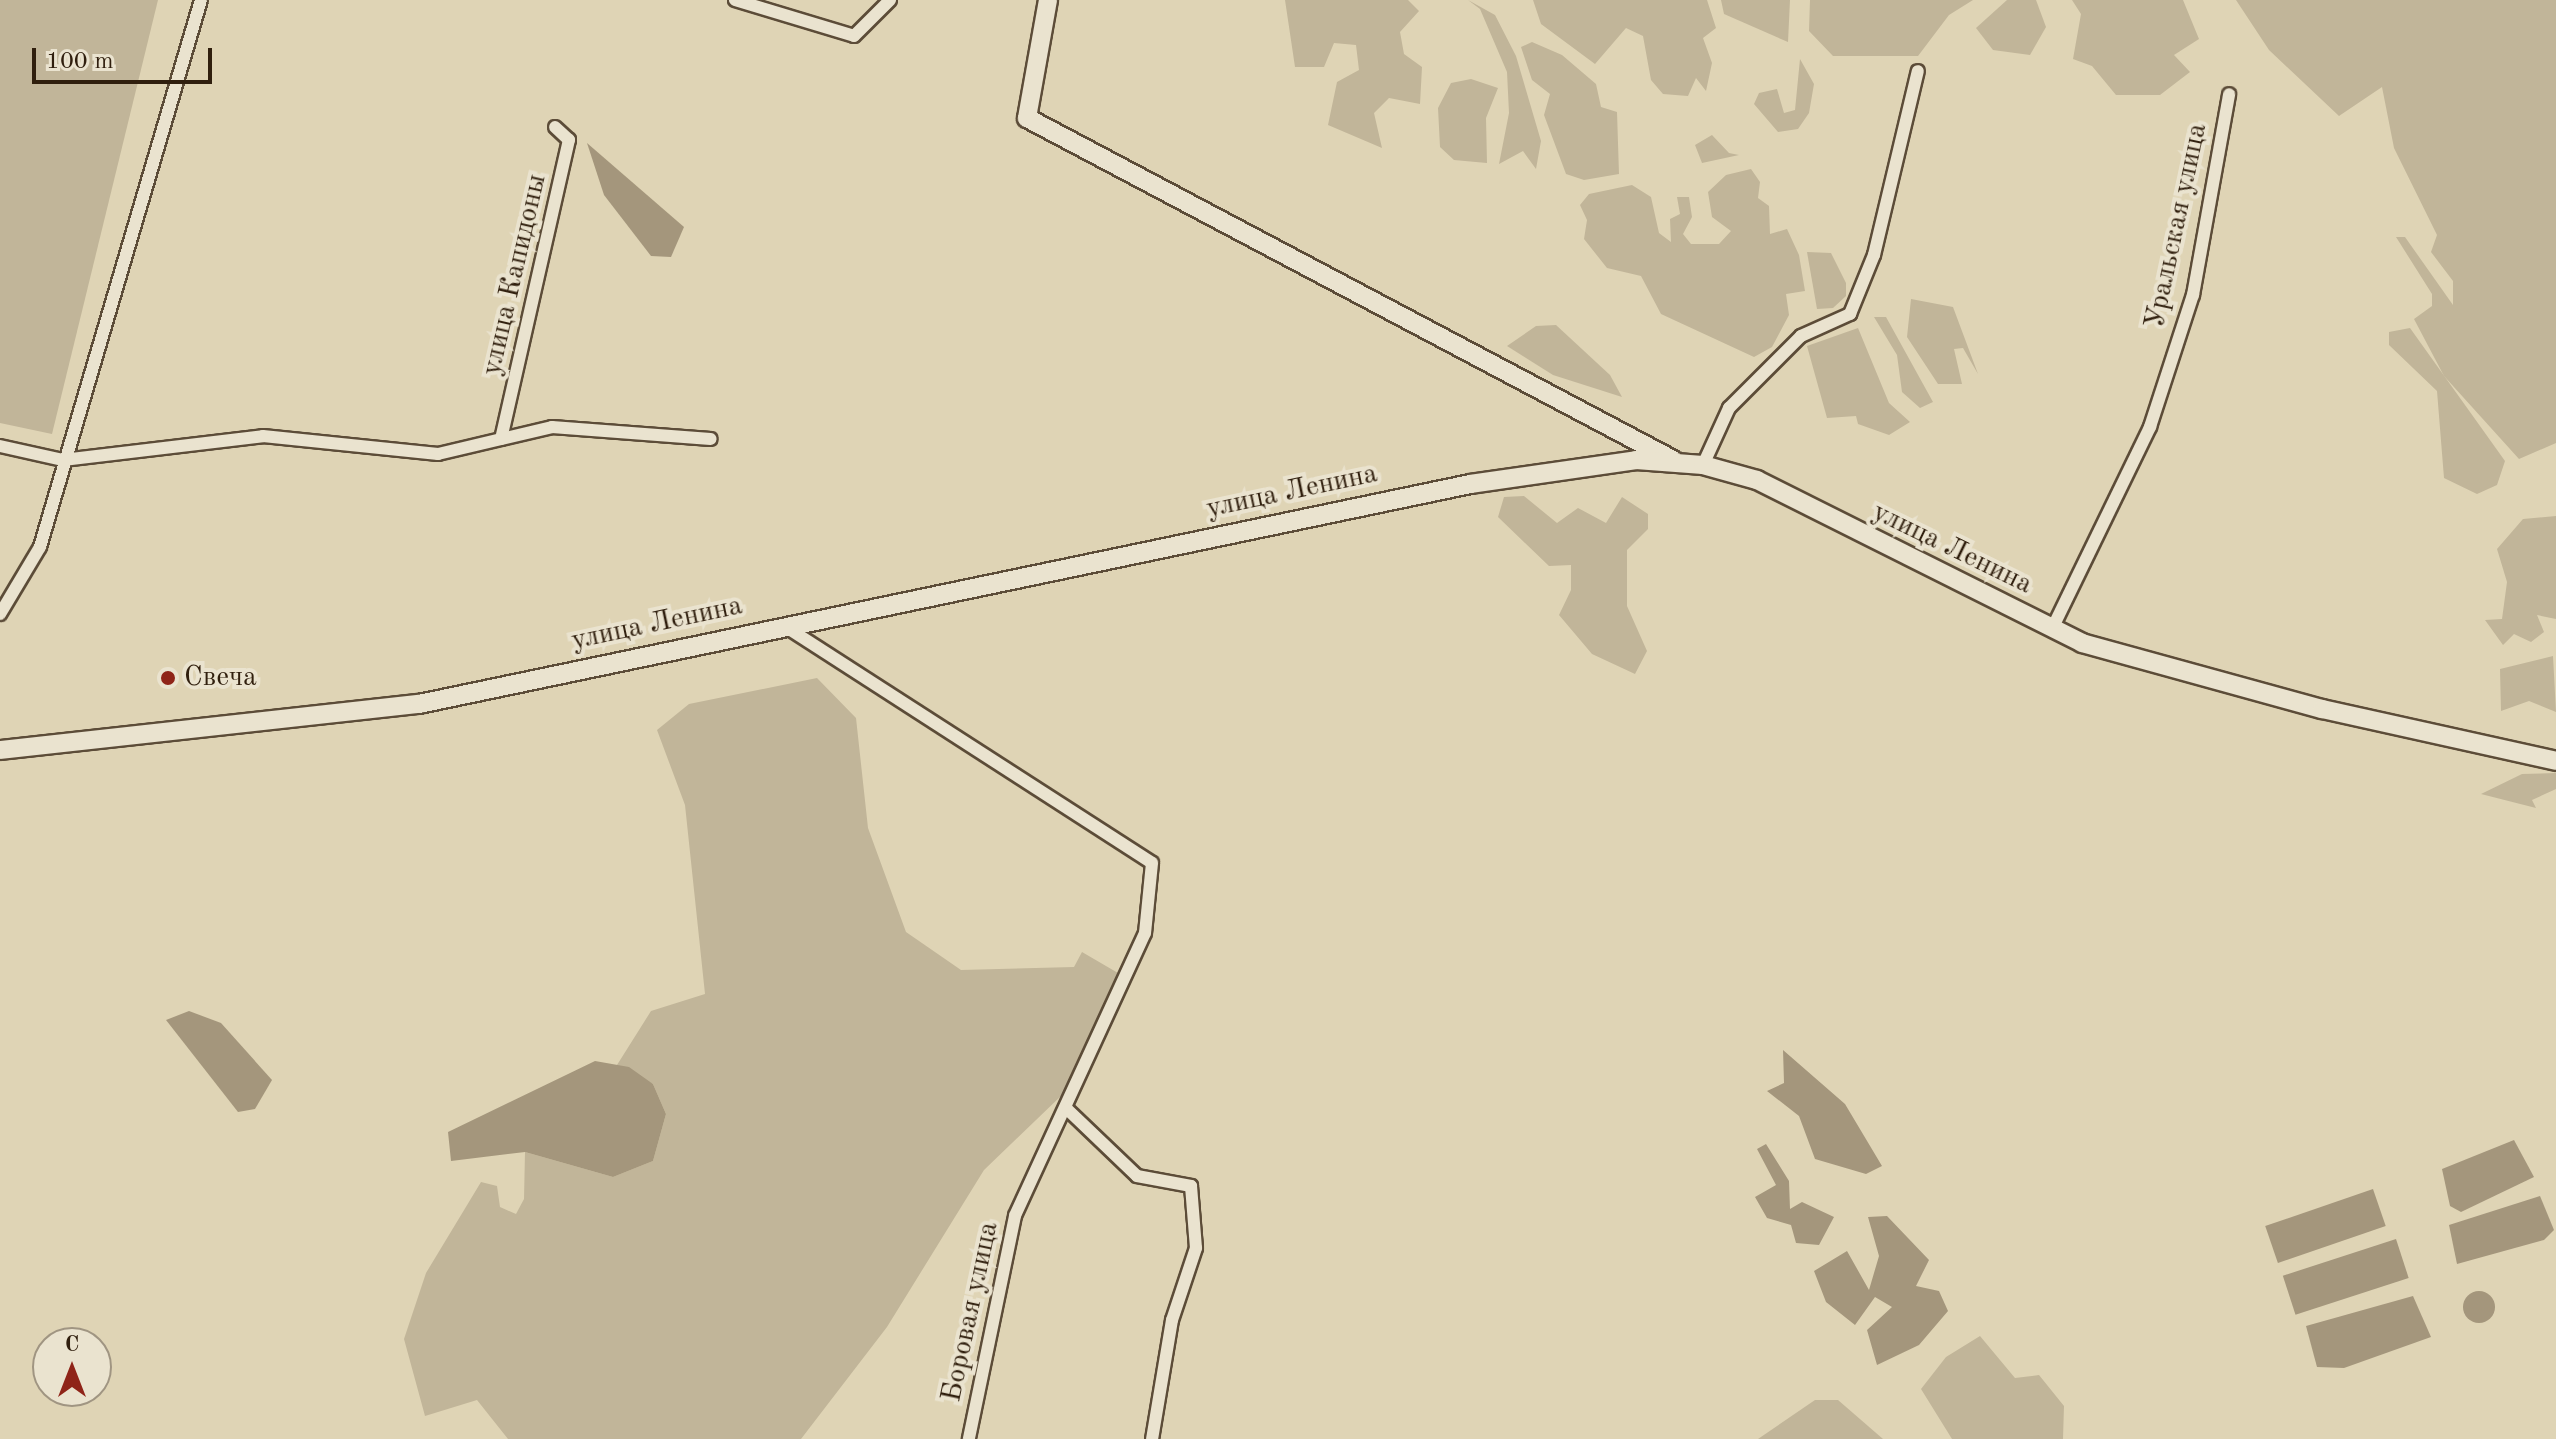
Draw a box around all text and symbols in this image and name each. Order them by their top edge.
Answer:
scale bar [36,32,216,82]
text: 100 m [46,50,114,74]
street label: Уральская улица [2139,120,2215,332]
street label: улица Капидоны [476,171,554,379]
street label: улица Ленина [1204,458,1380,526]
street label: улица Ленина [1867,496,2037,602]
street label: улица Ленина [569,590,745,658]
place label: Свеча [184,661,257,695]
marker: Свеча [159,669,177,687]
street label: Боровая улица [936,1219,1006,1405]
north arrow [32,1327,112,1407]
text: С [65,1334,79,1356]

